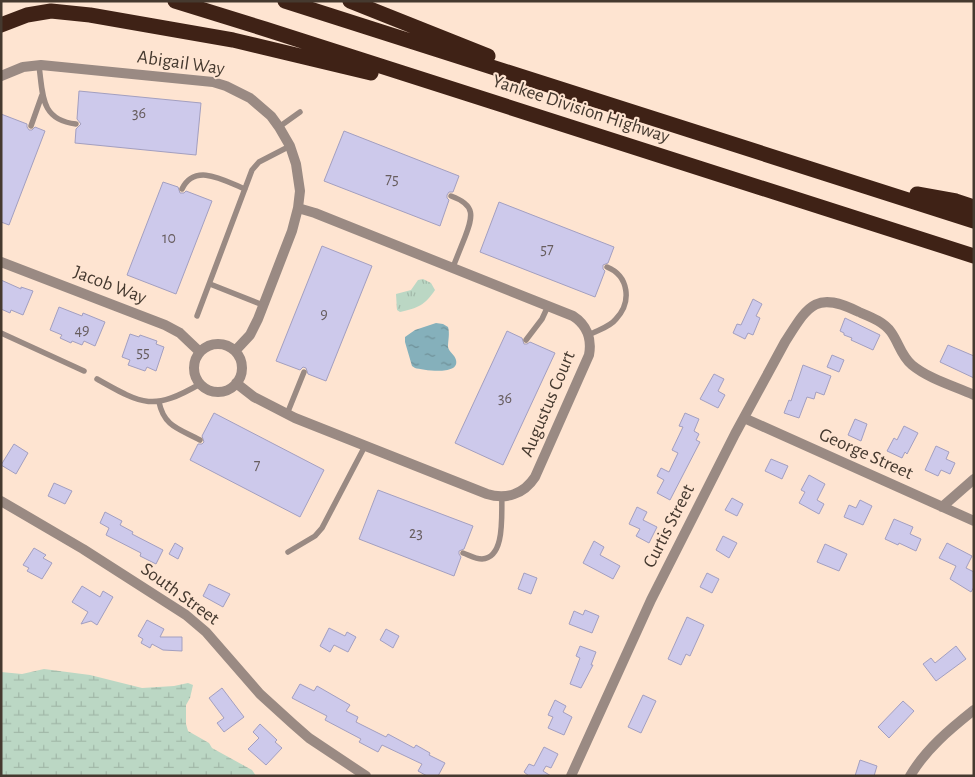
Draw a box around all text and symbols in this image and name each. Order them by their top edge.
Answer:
street label: Abigail Way [136,47,226,79]
street label: Yankee Division Highway [490,71,672,147]
house number: 36 [132,105,146,121]
house number: 75 [385,171,399,187]
house number: 10 [162,230,176,246]
house number: 57 [540,241,554,257]
street label: Jacob Way [71,262,149,308]
house number: 9 [320,306,328,322]
house number: 49 [74,322,90,338]
house number: 55 [136,344,150,360]
street label: Augustus Court [517,348,579,460]
house number: 36 [498,390,512,406]
street label: George Street [816,425,916,483]
house number: 7 [254,457,261,473]
street label: Curtis Street [640,481,698,571]
house number: 23 [409,525,423,541]
street label: South Street [137,559,223,629]

